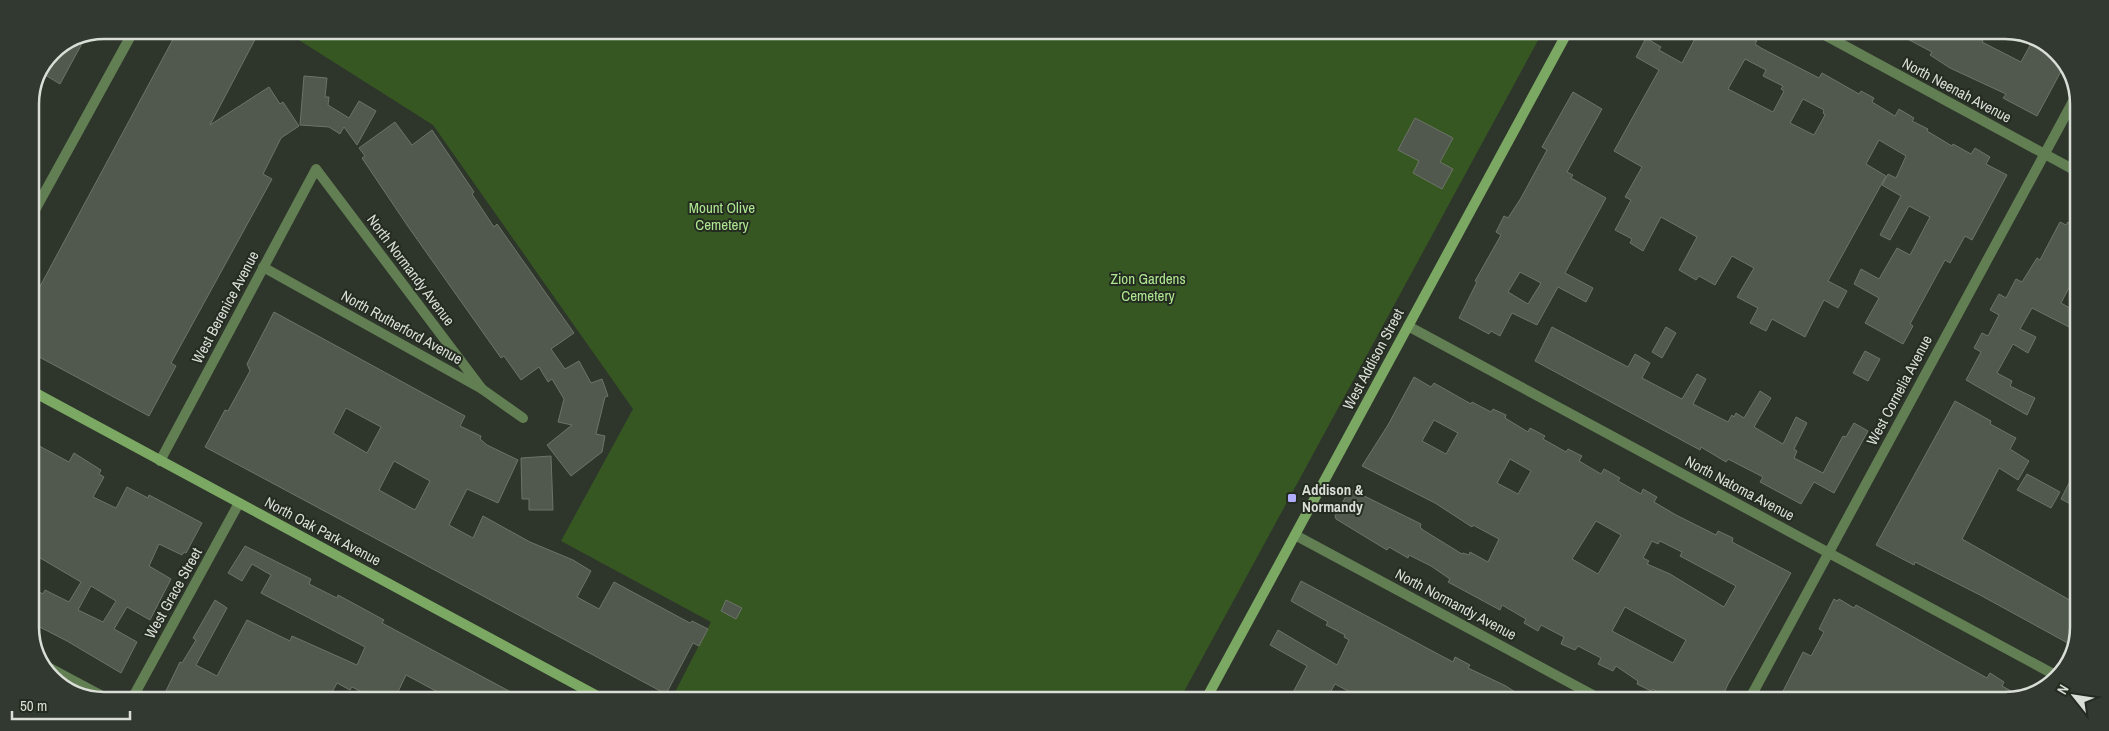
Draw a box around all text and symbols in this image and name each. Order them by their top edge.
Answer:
street label: North Neenah Avenue [1899,52,2015,128]
park label: Mount Olive Cemetery [689,197,755,235]
street label: North Normandy Avenue [362,210,460,330]
street label: West Berenice Avenue [186,247,264,367]
park label: Zion Gardens Cemetery [1110,268,1186,306]
street label: North Rutherford Avenue [337,285,467,369]
street label: West Addison Street [1337,304,1409,413]
street label: West Cornelia Avenue [1861,331,1937,449]
street label: North Natoma Avenue [1682,450,1798,526]
place label: Addison & Normandy [1302,479,1364,517]
street label: North Oak Park Avenue [261,491,385,571]
marker: Addison & Normandy [1286,492,1298,504]
street label: West Grace Street [139,543,207,642]
street label: North Normandy Avenue [1392,563,1520,645]
north arrow [2049,671,2099,721]
text: N [2053,681,2073,698]
scale bar [12,688,130,720]
text: 50 m [20,695,47,716]

